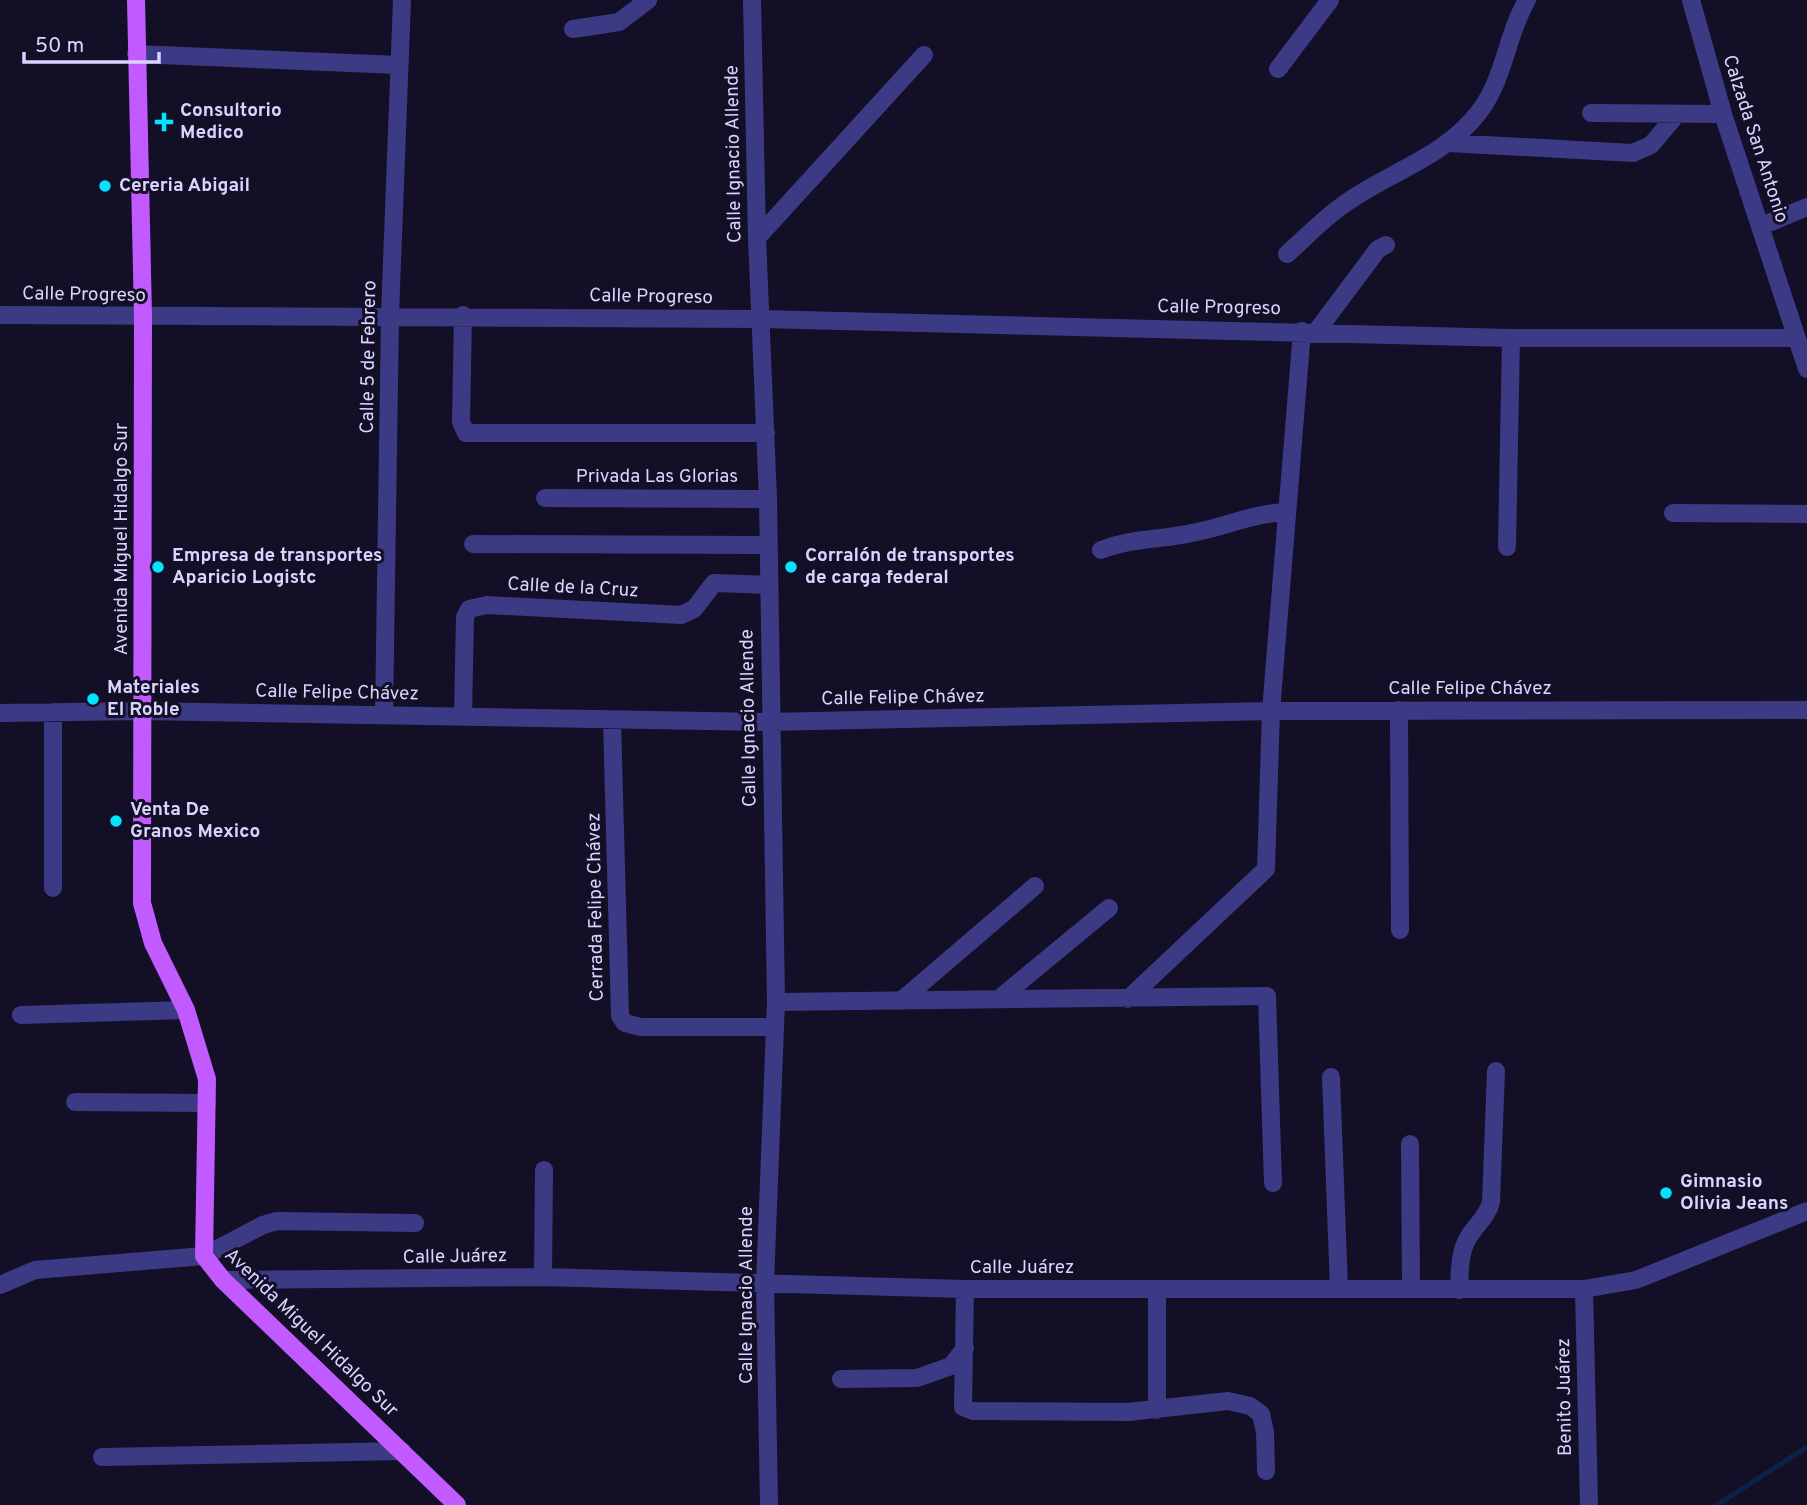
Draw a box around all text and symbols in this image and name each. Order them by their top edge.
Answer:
scale bar [24,21,159,65]
text: 50 m [35,33,84,60]
street label: Calzada San Antonio [1717,52,1793,226]
street label: Calle Ignacio Allende [720,65,748,243]
place label: Consultorio Medico [180,99,282,145]
marker: Consultorio Medico [154,112,174,132]
place label: Cereria Abigail [119,174,250,198]
marker: Cereria Abigail [97,178,113,194]
street label: Calle 5 de Febrero [356,280,382,434]
street label: Calle Progreso [22,282,146,308]
street label: Calle Progreso [589,284,713,310]
street label: Calle Progreso [1157,295,1281,321]
street label: Avenida Miguel Hidalgo Sur [110,422,134,655]
street label: Privada Las Glorias [576,465,738,489]
place label: Empresa de transportes Aparicio Logistc [172,544,382,590]
place label: Corralón de transportes de carga federal [805,544,1015,590]
marker: Empresa de transportes Aparicio Logistc [150,559,166,575]
marker: Corralón de transportes de carga federal [783,559,799,575]
street label: Calle de la Cruz [507,573,639,603]
street label: Calle Ignacio Allende [735,629,763,807]
place label: Materiales El Roble [107,676,200,722]
street label: Calle Felipe Chávez [1388,677,1552,701]
street label: Calle Felipe Chávez [255,680,419,706]
street label: Calle Felipe Chávez [821,685,985,711]
marker: Materiales El Roble [85,691,101,707]
place label: Venta De Granos Mexico [130,798,260,844]
street label: Cerrada Felipe Chávez [582,812,610,1002]
marker: Venta De Granos Mexico [108,813,124,829]
place label: Gimnasio Olivia Jeans [1680,1170,1788,1216]
marker: Gimnasio Olivia Jeans [1658,1185,1674,1201]
street label: Calle Ignacio Allende [735,1206,759,1384]
street label: Avenida Miguel Hidalgo Sur [219,1244,403,1423]
street label: Calle Juárez [403,1244,507,1270]
street label: Calle Juárez [970,1256,1074,1280]
street label: Benito Juárez [1552,1338,1578,1456]

